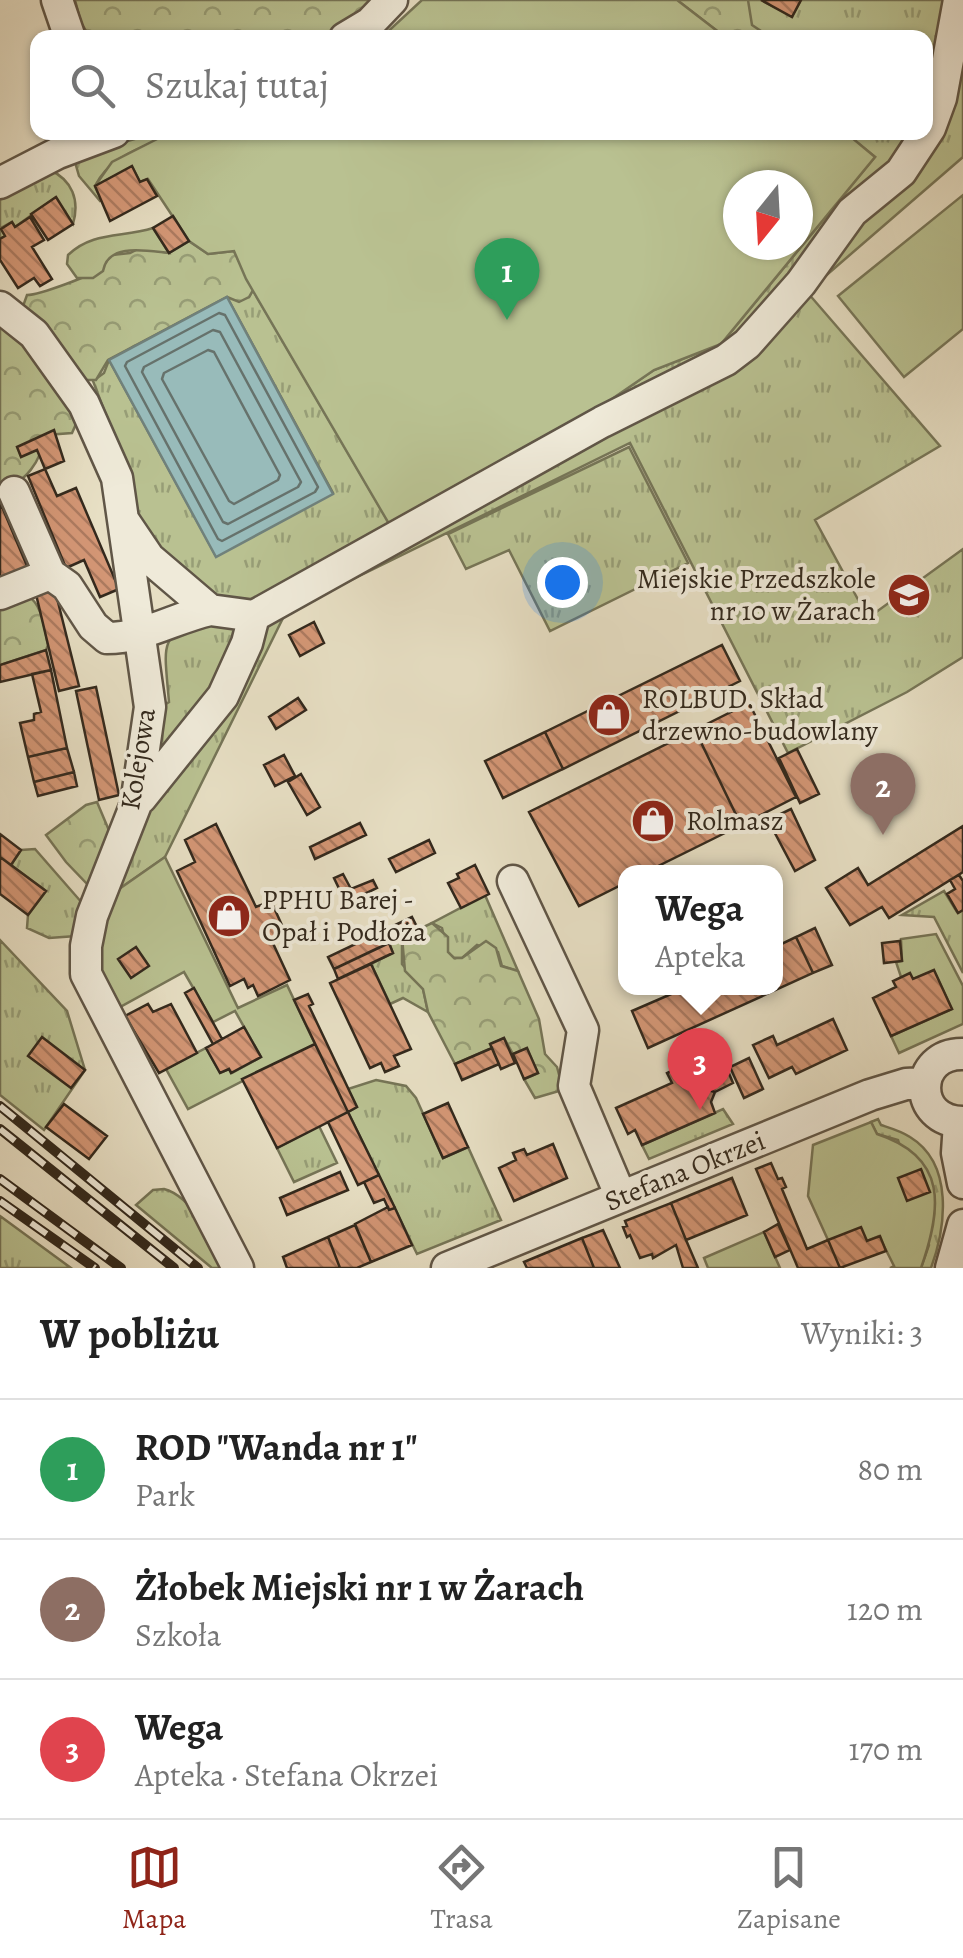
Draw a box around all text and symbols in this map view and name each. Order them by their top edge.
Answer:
search box [30,30,933,140]
icon: search [65,58,120,113]
text: Szukaj tutaj [145,59,329,111]
north arrow [723,170,813,260]
pin: 1 [474,238,540,320]
your location [537,557,588,608]
place label: Miejskie Przedszkole nr 10 w Żarach [637,560,876,630]
school or university icon: Miejskie Przedszkole nr 10 w Żarach [886,572,932,618]
place label: ROLBUD. Skład drzewno-budowlany [642,680,878,750]
shop icon: ROLBUD. Skład drzewno-budowlany [586,692,632,738]
street label: Kolejowa [111,705,165,813]
pin: 2 [850,752,916,835]
shop icon: Rolmasz [630,798,676,844]
place label: Rolmasz [686,802,784,840]
popup [618,865,783,995]
place label: PPHU Barej - Opał i Podłoża [262,881,426,951]
text: Wega [655,882,744,934]
shop icon: PPHU Barej - Opał i Podłoża [206,893,252,939]
text: Apteka [655,934,746,978]
pin: 3 [668,1028,732,1110]
street label: Stefana Okrzei [599,1122,771,1220]
text: W pobliżu [40,1305,219,1362]
text: Wyniki: 3 [801,1311,923,1355]
text: ROD "Wanda nr 1" [135,1421,417,1473]
text: 1 [67,1447,78,1491]
text: 80 m [857,1447,923,1491]
text: Park [135,1473,195,1517]
text: Żłobek Miejski nr 1 w Żarach [135,1561,584,1613]
text: 2 [65,1587,80,1631]
text: 120 m [847,1587,923,1631]
text: Szkoła [135,1613,221,1657]
text: Wega [135,1701,223,1753]
text: 3 [66,1727,79,1771]
text: 170 m [849,1727,923,1771]
text: Apteka · Stefana Okrzei [135,1753,438,1797]
tab: Mapa [122,1840,186,1938]
tab: Trasa [431,1840,493,1938]
tab: Zapisane [737,1840,841,1938]

